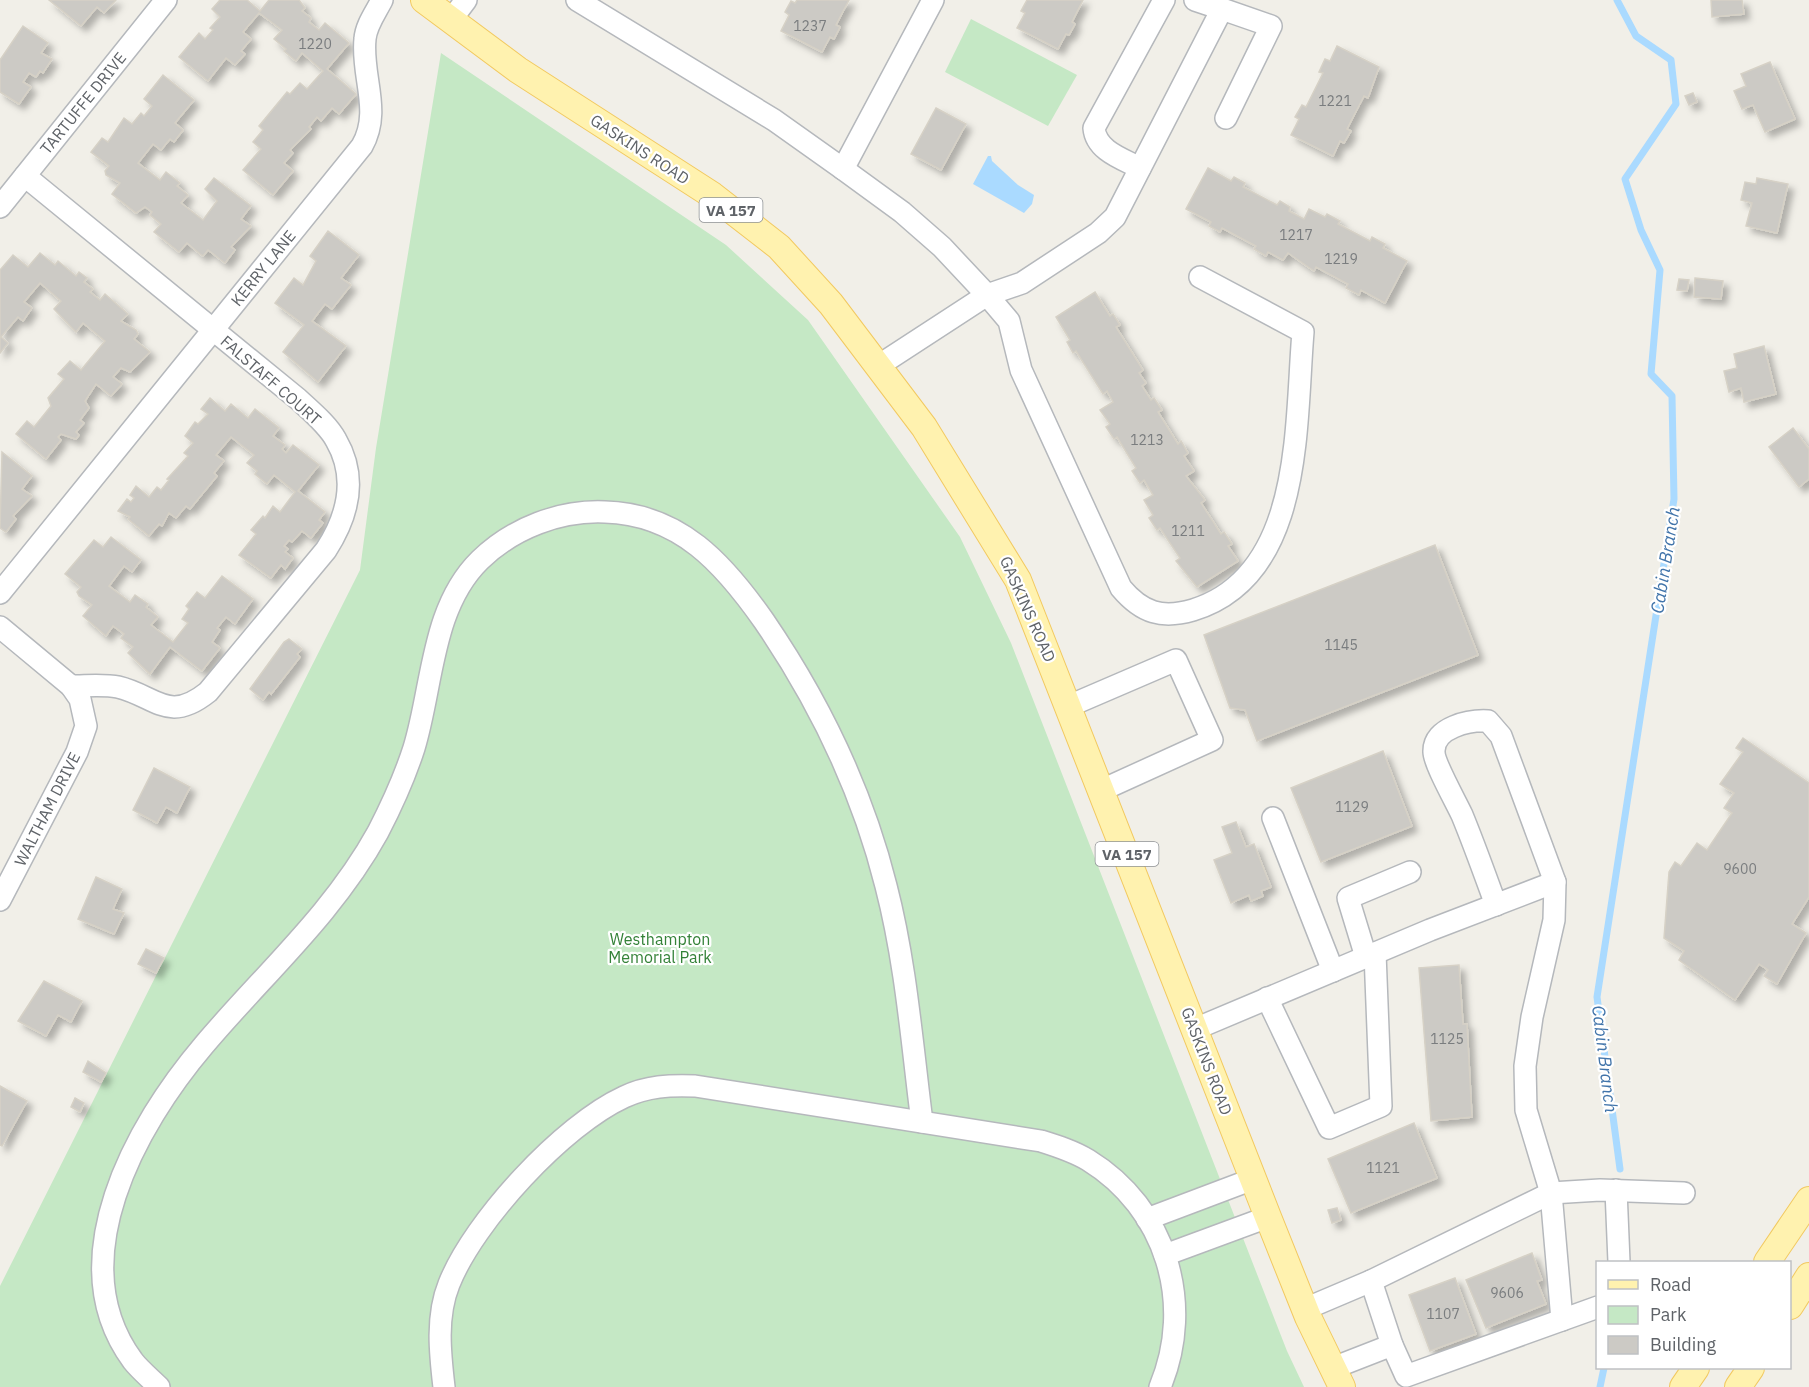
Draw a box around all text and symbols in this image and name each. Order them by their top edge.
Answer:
house number: 1237 [793,17,827,35]
house number: 1220 [298,35,332,53]
street label: TARTUFFE DRIVE [36,48,130,158]
house number: 1221 [1318,92,1352,110]
street label: GASKINS ROAD [587,110,693,188]
road number: VA 157 [700,198,762,222]
street label: KERRY LANE [226,226,300,310]
house number: 1217 [1279,226,1313,244]
house number: 1219 [1324,250,1358,268]
street label: FALSTAFF COURT [217,331,325,429]
house number: 1213 [1130,431,1164,449]
water label: Cabin Branch [1645,505,1685,615]
house number: 1211 [1171,522,1205,540]
street label: GASKINS ROAD [996,553,1060,665]
house number: 1145 [1324,636,1358,654]
street label: WALTHAM DRIVE [10,749,84,869]
house number: 1129 [1335,798,1369,816]
road number: VA 157 [1096,842,1158,866]
house number: 9600 [1723,860,1757,878]
park label: Westhampton Memorial Park [608,929,712,967]
street label: GASKINS ROAD [1177,1004,1237,1118]
water label: Cabin Branch [1587,1004,1623,1114]
house number: 1125 [1430,1030,1464,1048]
house number: 1121 [1366,1159,1400,1177]
legend [1596,1261,1791,1369]
text: Road [1650,1273,1691,1296]
house number: 9606 [1490,1284,1524,1302]
text: Park [1650,1303,1687,1326]
house number: 1107 [1426,1305,1460,1323]
text: Building [1650,1333,1717,1356]

